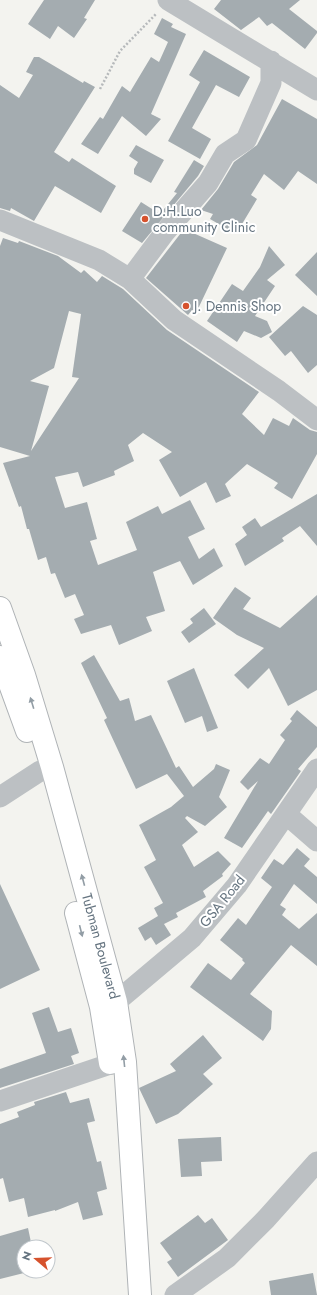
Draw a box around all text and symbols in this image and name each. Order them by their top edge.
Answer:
place label: D.H.Luo community Clinic [153,201,255,237]
marker: D.H.Luo community Clinic [140,214,150,224]
place label: J. Dennis Shop [192,296,281,316]
marker: J. Dennis Shop [181,301,191,311]
one-way arrow [29,696,35,708]
street label: GSA Road [195,871,249,931]
one-way arrow [80,873,86,885]
street label: Tubman Boulevard [77,891,125,1001]
one-way arrow [78,925,84,937]
one-way arrow [121,1055,127,1067]
north arrow [16,1239,56,1279]
text: N [18,1249,36,1262]

